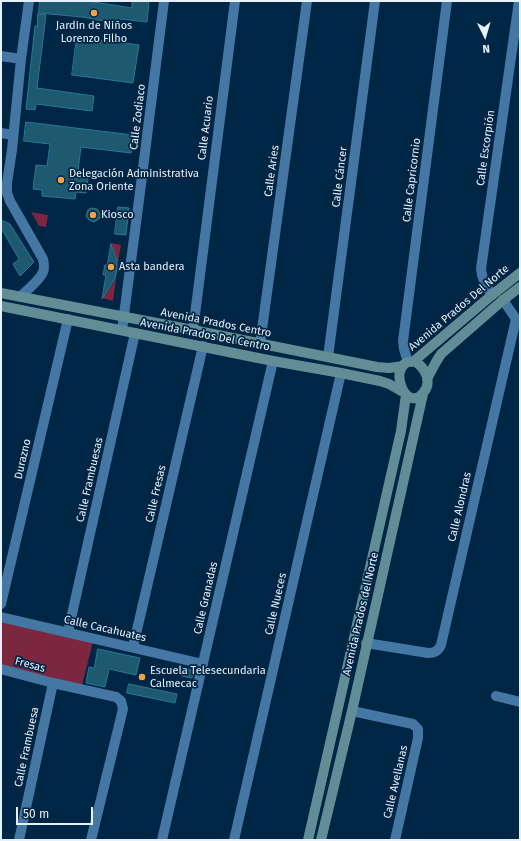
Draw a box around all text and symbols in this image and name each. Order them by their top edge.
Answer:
marker: Jardin de Niños Lorenzo Filho [89,8,99,18]
north arrow [465,16,505,56]
place label: Jardin de Niños Lorenzo Filho [56,19,132,45]
text: N [482,42,490,55]
street label: Calle Zodiaco [127,83,149,151]
street label: Calle Acuario [195,95,217,161]
street label: Calle Escorpión [474,109,498,187]
street label: Calle Capricornio [400,137,424,223]
street label: Calle Aries [262,144,282,198]
street label: Calle Cáncer [330,146,350,208]
place label: Delegación Administrativa Zona Oriente [69,167,199,193]
marker: Delegación Administrativa Zona Oriente [56,175,66,185]
place label: Kiosco [101,208,134,222]
marker: Kiosco [88,210,98,220]
place label: Asta bandera [119,260,185,274]
marker: Asta bandera [106,262,116,272]
street label: Avenida Prados Del Norte [406,262,512,354]
street label: Avenida Prados Centro [160,306,272,340]
street label: Avenida Prados Del Centro [139,316,271,354]
street label: Calle Frambuesas [74,436,106,524]
street label: Durazno [12,438,34,480]
street label: Calle Fresas [143,464,169,524]
street label: Calle Alondras [446,471,474,543]
street label: Avenida Prados del Norte [340,551,382,677]
street label: Calle Granadas [191,560,221,636]
street label: Calle Nueces [262,572,290,636]
street label: Calle Cacahuates [63,613,147,645]
street label: Fresas [13,655,47,675]
place label: Escuela Telesecundaria Calmecac [150,664,266,690]
marker: Escuela Telesecundaria Calmecac [137,672,147,682]
street label: Calle Frambuesa [12,706,42,788]
street label: Calle Avellanas [381,744,411,820]
scale bar [18,799,95,825]
text: 50 m [23,807,49,821]

